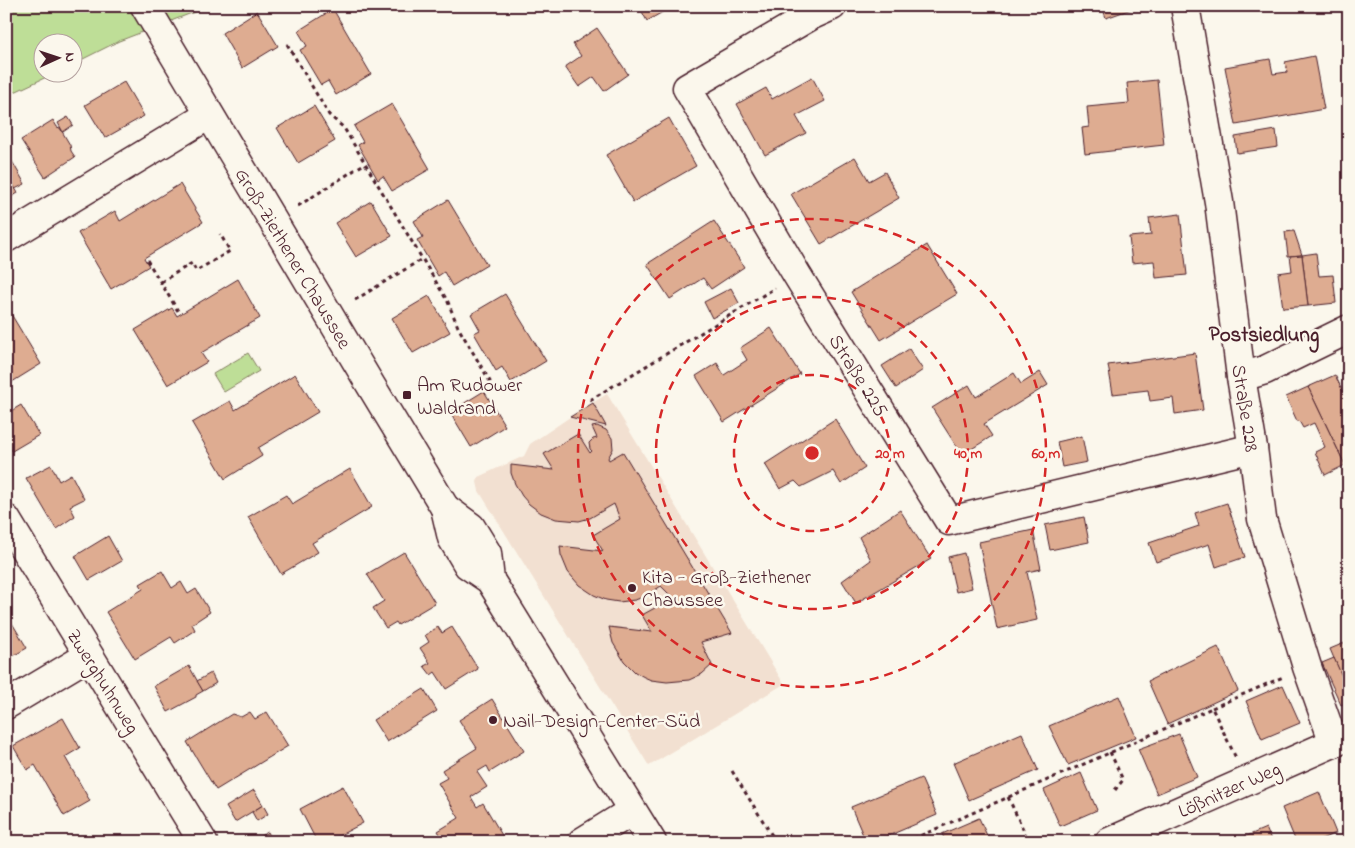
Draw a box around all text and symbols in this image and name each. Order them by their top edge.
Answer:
north arrow [32,32,82,82]
text: N [59,52,80,63]
street label: Groß-Ziethener Chaussee [226,163,357,355]
district label: Postsiedlung [1209,321,1319,353]
street label: Straße 225 [820,329,894,423]
street label: Straße 228 [1222,362,1265,454]
place label: Am Rudower Waldrand [417,372,523,424]
marker: Am Rudower Waldrand [401,389,413,401]
text: 20 m [874,443,905,465]
text: 40 m [953,443,982,465]
text: 60 m [1031,443,1061,465]
centre of rings [803,444,821,462]
place label: Kita - Groß-Ziethener Chaussee [642,564,812,616]
marker: Kita - Groß-Ziethener Chaussee [626,582,638,594]
street label: Zwerghuhnweg [57,624,146,741]
place label: Nail-Design-Center-Süd [503,708,700,738]
marker: Nail-Design-Center-Süd [487,714,499,726]
street label: Lößnitzer Weg [1174,756,1286,828]

